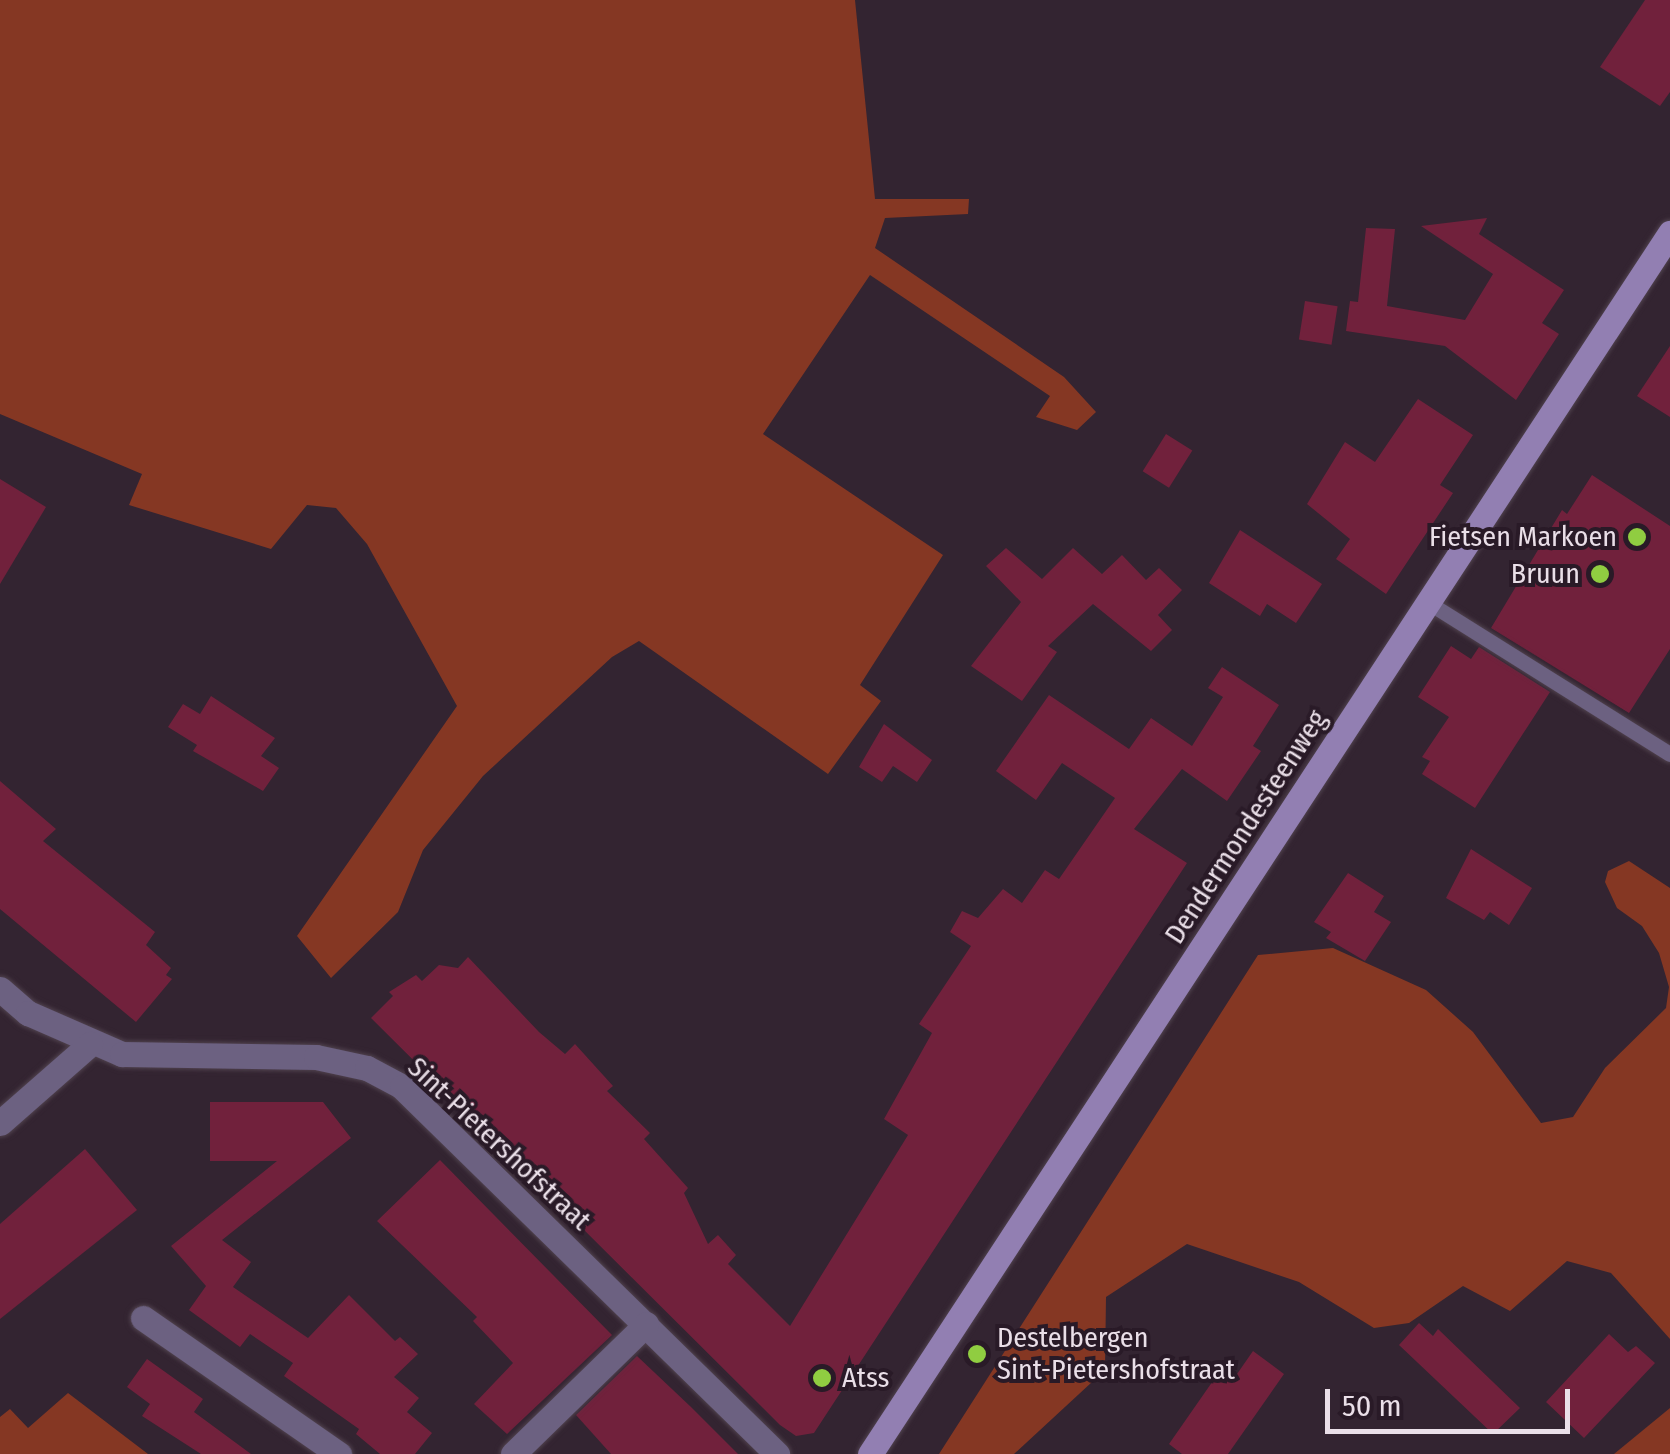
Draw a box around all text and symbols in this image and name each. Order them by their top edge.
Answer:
place label: Fietsen Markoen [1429,520,1617,554]
marker: Fietsen Markoen [1626,526,1648,548]
place label: Bruun [1511,557,1580,591]
marker: Bruun [1589,563,1611,585]
street label: Dendermondesteenweg [1158,704,1334,950]
street label: Sint-Pietershofstraat [401,1051,597,1237]
place label: Destelbergen Sint-Pietershofstraat [997,1321,1235,1387]
marker: Destelbergen Sint-Pietershofstraat [966,1343,988,1365]
place label: Atss [842,1361,890,1395]
marker: Atss [811,1367,833,1389]
scale bar [1330,1369,1575,1431]
text: 50 m [1342,1388,1402,1424]

